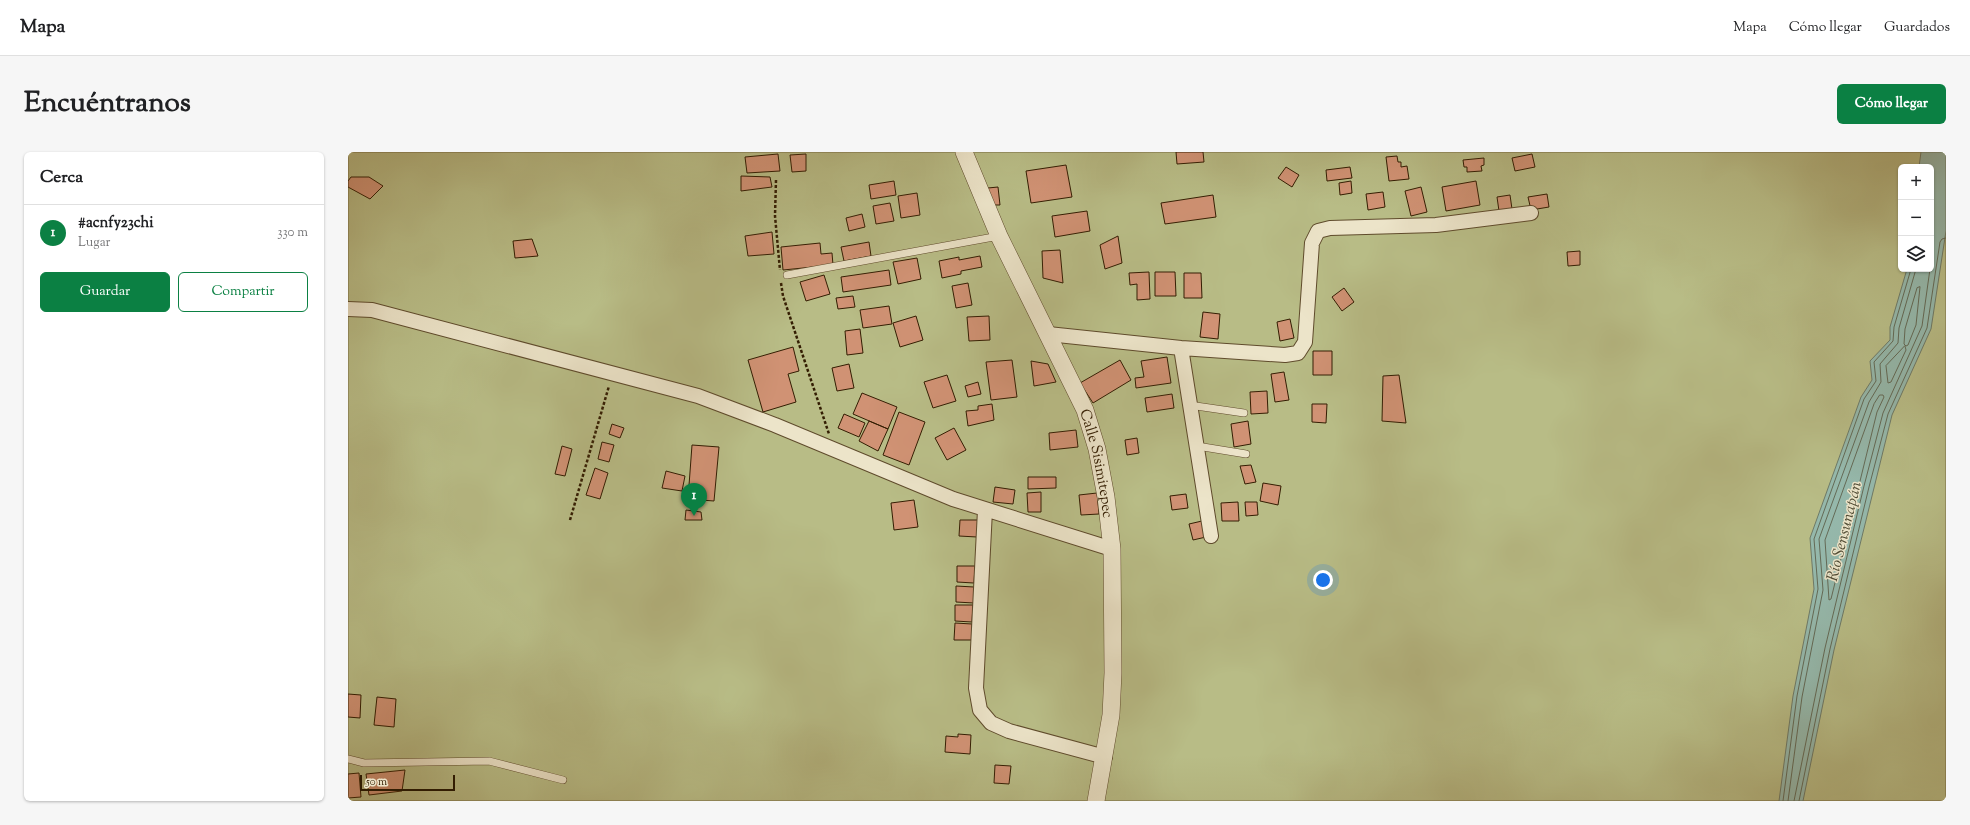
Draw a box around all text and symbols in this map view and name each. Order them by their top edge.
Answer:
text: Mapa [20,14,65,41]
text: Mapa [1733,18,1767,38]
text: Cómo llegar [1789,18,1862,38]
text: Guardados [1884,18,1950,38]
text: Encuéntranos [24,84,191,124]
button: Cómo llegar [1837,84,1946,124]
map controls [1898,164,1934,272]
button: + [1898,164,1934,200]
text: Cerca [40,166,83,190]
button: − [1898,200,1934,236]
text: #acnfy23chi [78,213,154,234]
text: 1 [51,224,55,242]
text: 330 m [277,224,308,242]
text: Lugar [78,234,110,252]
button: layers [1898,236,1934,272]
button: Guardar [40,272,170,312]
button: Compartir [178,272,308,312]
street label: Calle Sisimitepec [1073,407,1117,519]
water label: Río Sensunapán [1822,479,1869,584]
pin: 1 [681,483,707,516]
your location [1313,570,1333,590]
scale bar [360,773,455,792]
text: 50 m [366,774,387,790]

